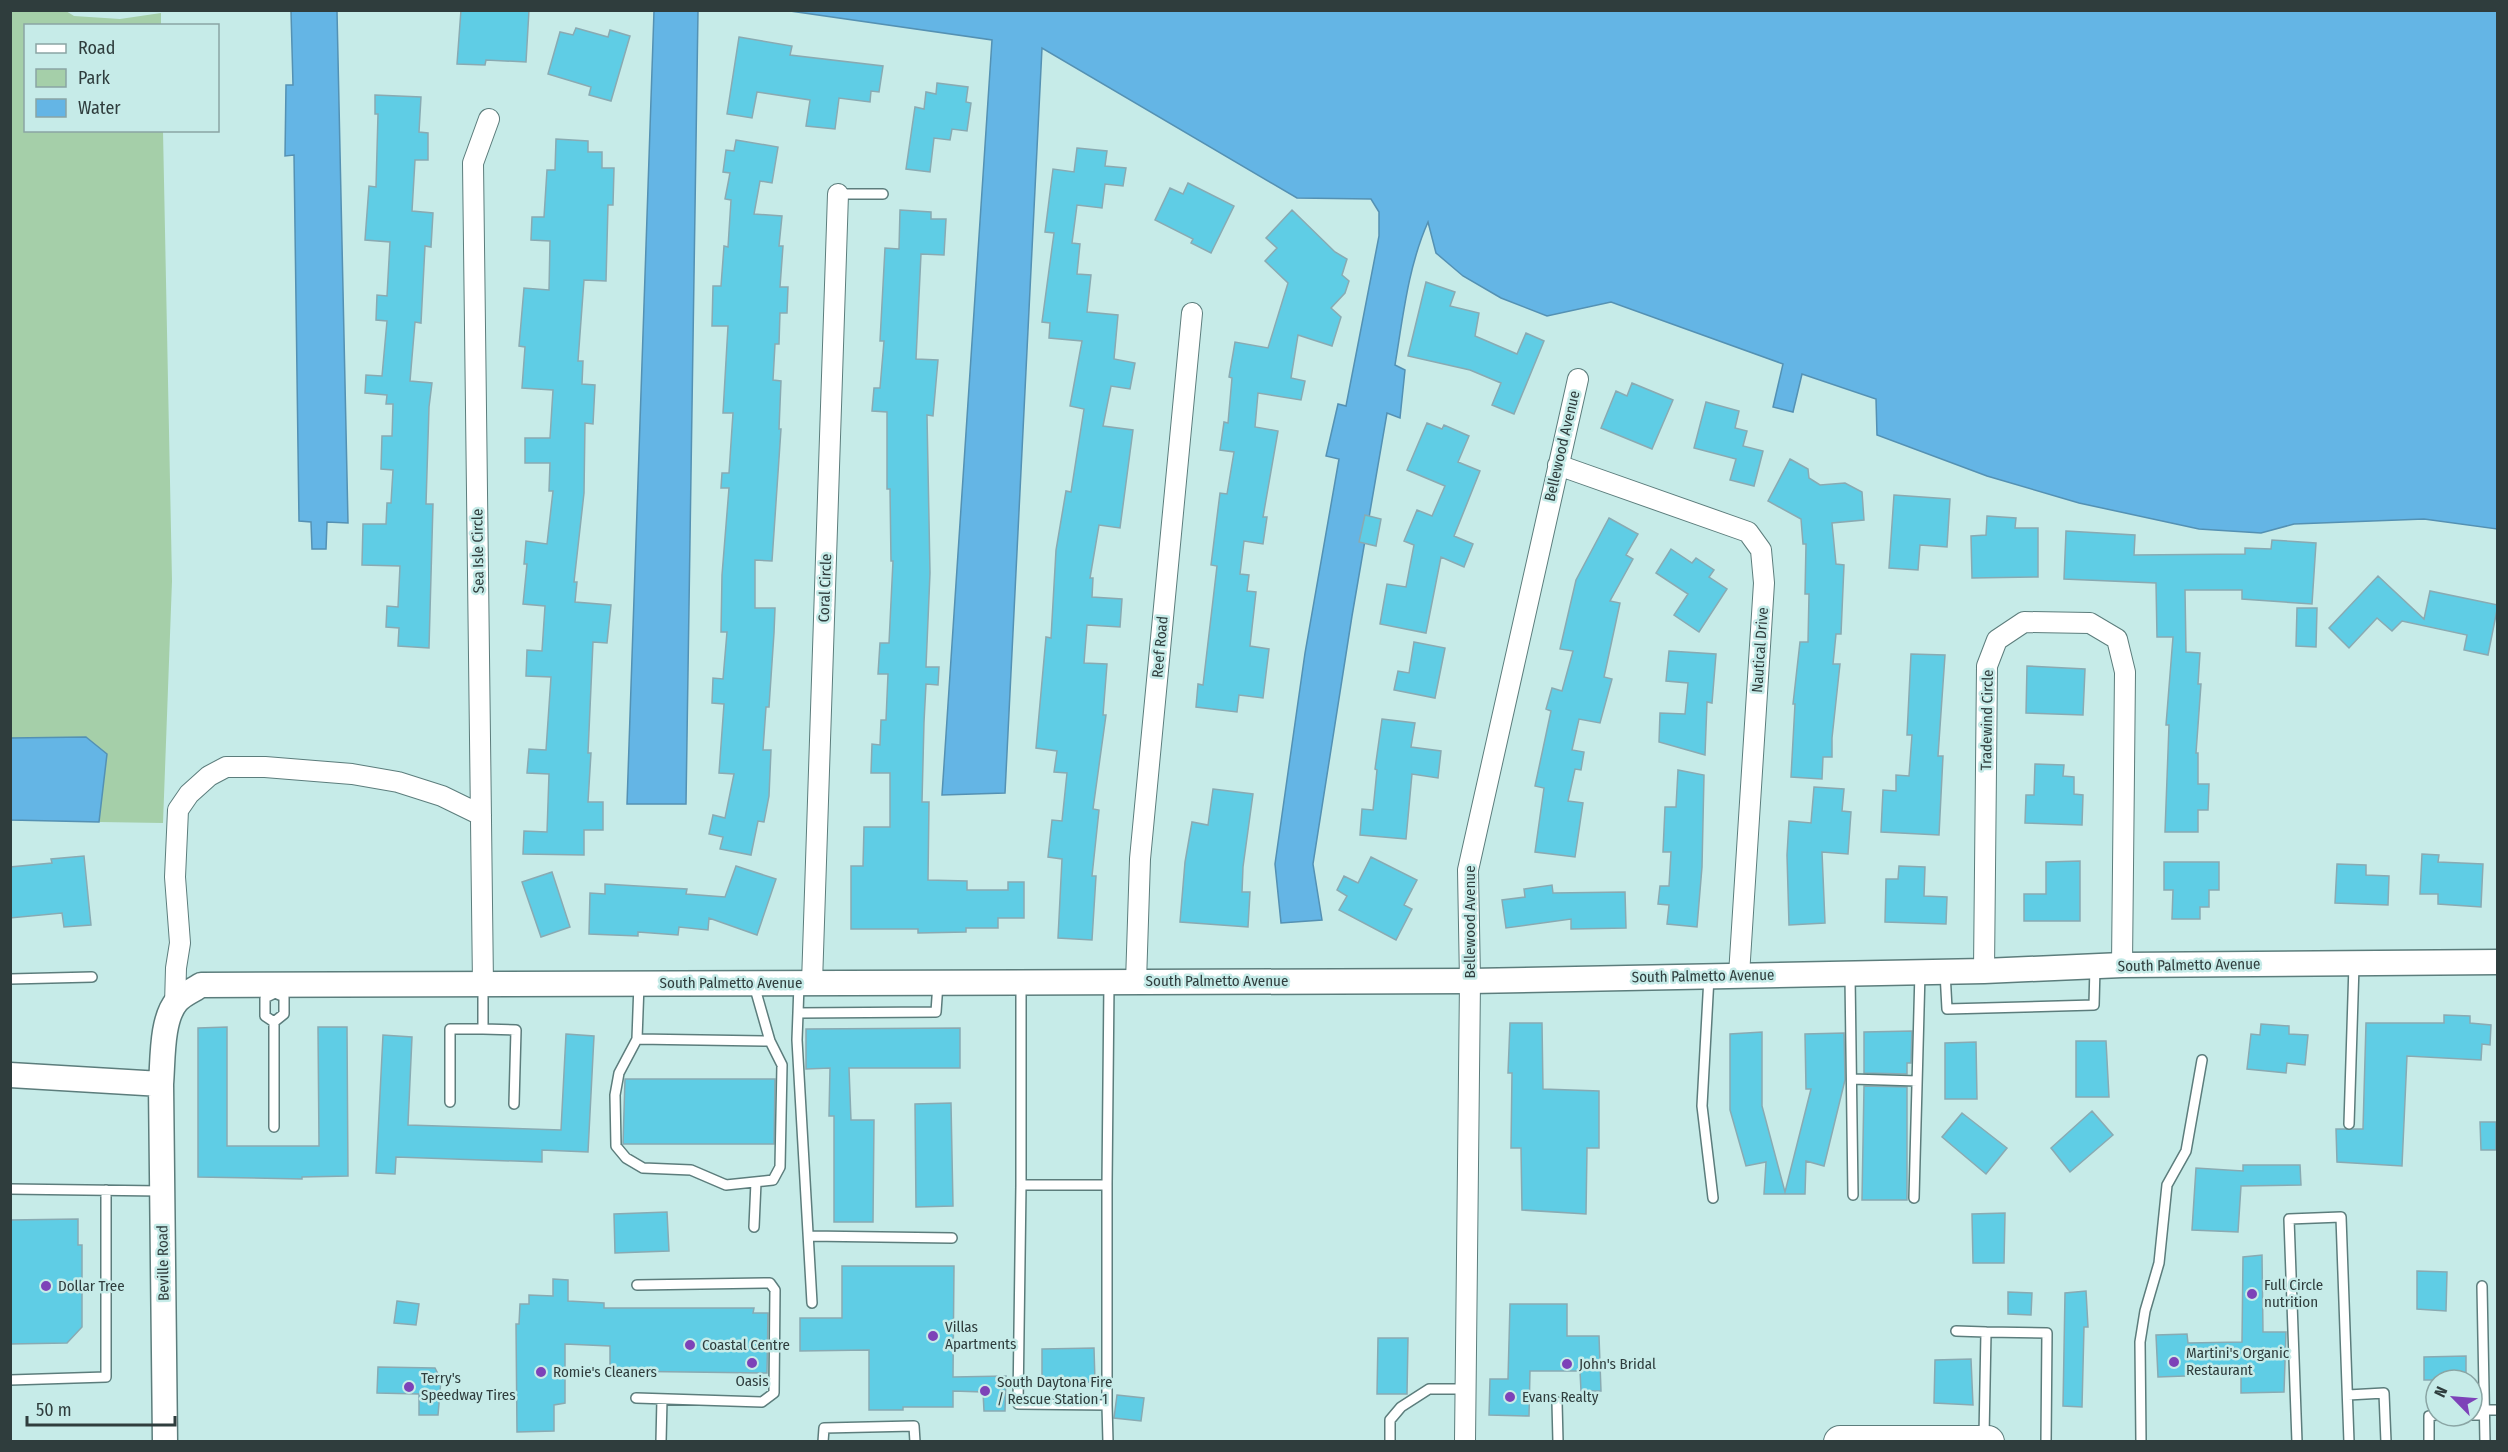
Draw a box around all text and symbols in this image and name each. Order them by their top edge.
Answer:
legend [24,24,219,132]
text: Road [78,37,115,59]
text: Park [78,67,111,89]
text: Water [78,97,121,119]
street label: Bellewood Avenue [1541,389,1583,503]
street label: Sea Isle Circle [468,509,488,593]
street label: Coral Circle [815,553,835,623]
street label: Nautical Drive [1748,607,1772,693]
street label: Reef Road [1148,615,1172,679]
street label: Tradewind Circle [1977,669,1997,771]
street label: Bellewood Avenue [1461,865,1479,979]
street label: South Palmetto Avenue [2117,955,2261,975]
street label: South Palmetto Avenue [1631,966,1775,986]
street label: South Palmetto Avenue [1146,972,1288,990]
street label: South Palmetto Avenue [660,974,802,992]
street label: Beville Road [153,1225,173,1301]
place label: Full Circle nutrition [2264,1276,2323,1311]
place label: Dollar Tree [58,1277,125,1295]
marker: Dollar Tree [39,1279,53,1293]
marker: Full Circle nutrition [2245,1287,2259,1301]
place label: Villas Apartments [945,1318,1016,1353]
marker: Villas Apartments [926,1329,940,1343]
place label: Coastal Centre [702,1336,790,1354]
marker: Coastal Centre [683,1338,697,1352]
place label: Martini's Organic Restaurant [2186,1344,2290,1379]
place label: John's Bridal [1579,1355,1656,1373]
marker: Martini's Organic Restaurant [2167,1355,2181,1369]
marker: Oasis [745,1356,759,1370]
marker: John's Bridal [1560,1357,1574,1371]
place label: Romie's Cleaners [553,1363,657,1381]
marker: Romie's Cleaners [534,1365,548,1379]
north arrow [2424,1368,2484,1428]
place label: Terry's Speedway Tires [421,1369,516,1404]
place label: Oasis [735,1372,769,1390]
place label: South Daytona Fire / Rescue Station 1 [997,1373,1112,1408]
marker: Terry's Speedway Tires [402,1380,416,1394]
marker: South Daytona Fire / Rescue Station 1 [978,1384,992,1398]
text: N [2430,1384,2451,1400]
place label: Evans Realty [1522,1388,1599,1406]
scale bar [27,1389,176,1427]
marker: Evans Realty [1503,1390,1517,1404]
text: 50 m [36,1399,72,1421]

